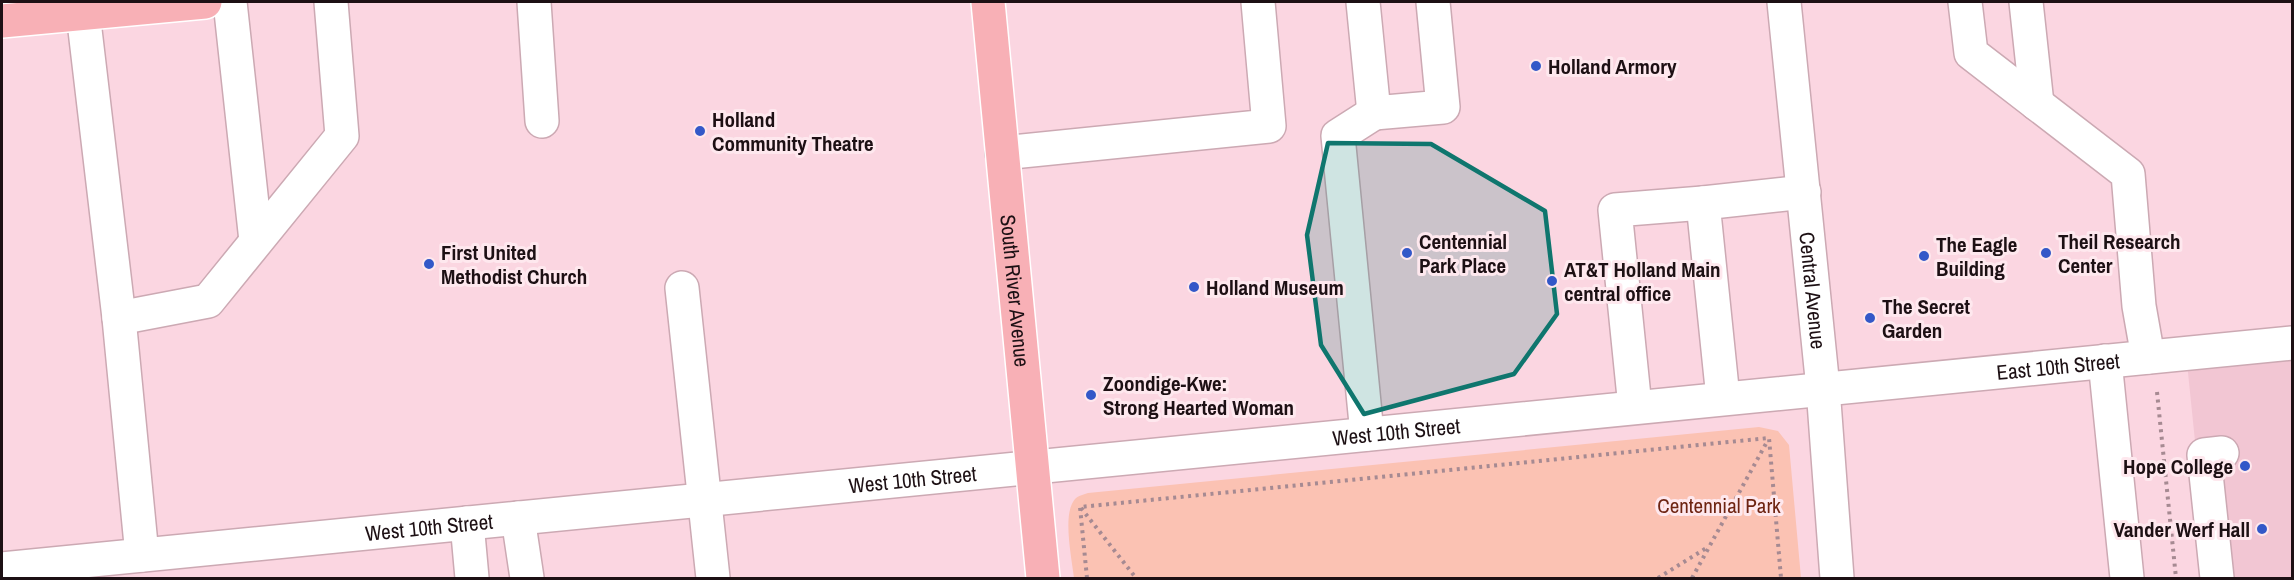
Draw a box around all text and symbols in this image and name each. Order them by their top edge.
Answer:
place label: Holland Armory [1548,52,1677,81]
marker: Holland Armory [1529,59,1543,73]
place label: Holland Community Theatre [712,105,874,158]
marker: Holland Community Theatre [693,124,707,138]
street label: South River Avenue [994,213,1037,368]
place label: Centennial Park Place [1419,227,1507,280]
place label: Theil Research Center [2058,227,2181,280]
place label: The Eagle Building [1936,230,2017,283]
street label: Central Avenue [1793,231,1833,350]
place label: First United Methodist Church [441,238,587,291]
marker: Centennial Park Place [1400,246,1414,260]
marker: Theil Research Center [2039,246,2053,260]
marker: The Eagle Building [1917,249,1931,263]
place label: AT&T Holland Main central office [1564,255,1721,308]
marker: First United Methodist Church [422,257,436,271]
place label: Holland Museum [1206,273,1344,302]
marker: AT&T Holland Main central office [1545,274,1559,288]
marker: Holland Museum [1187,280,1201,294]
place label: The Secret Garden [1882,292,1970,345]
marker: The Secret Garden [1863,311,1877,325]
street label: East 10th Street [1995,346,2121,387]
place label: Zoondige-Kwe: Strong Hearted Woman [1103,369,1294,422]
marker: Zoondige-Kwe: Strong Hearted Woman [1084,388,1098,402]
street label: West 10th Street [1331,411,1462,452]
place label: Hope College [2123,452,2233,481]
street label: West 10th Street [847,458,978,500]
marker: Hope College [2238,459,2252,473]
park label: Centennial Park [1657,491,1781,520]
street label: West 10th Street [364,506,494,548]
place label: Vander Werf Hall [2113,515,2250,544]
marker: Vander Werf Hall [2255,522,2269,536]

